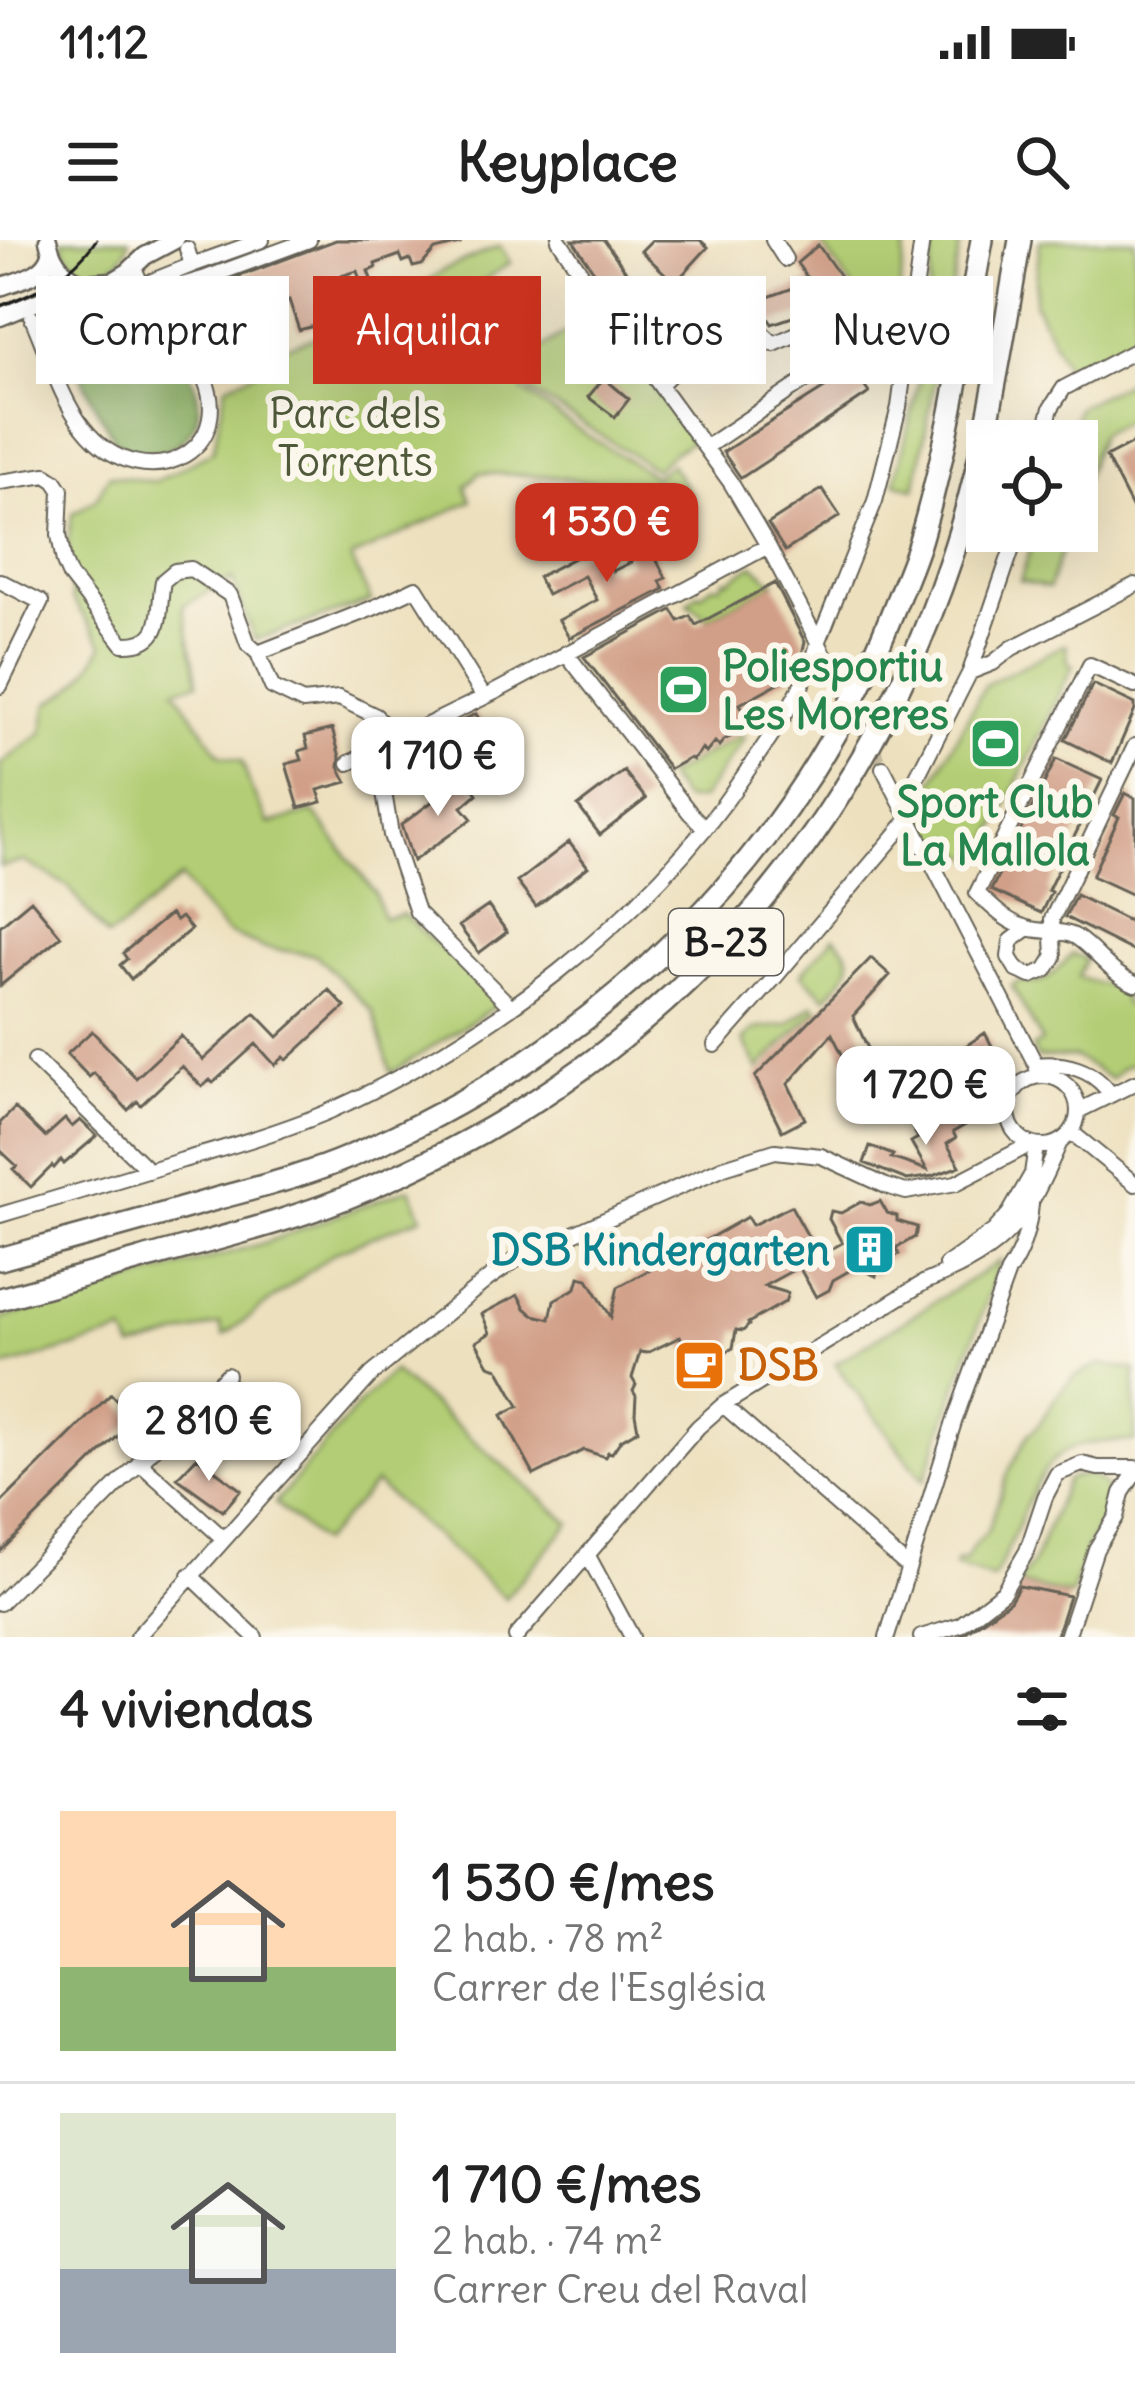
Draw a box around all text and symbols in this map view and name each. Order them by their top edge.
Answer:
text: 11:12 [60,14,148,70]
text: Keyplace [457,128,678,196]
icon: menu [60,129,126,195]
icon: search [1009,129,1075,195]
chip: Comprar [36,276,289,384]
chip: Alquilar [313,276,541,384]
chip: Filtros [565,276,766,384]
chip: Nuevo [790,276,993,384]
park label: Parc dels Torrents [269,387,441,487]
map controls [966,420,1098,552]
button: locate [966,420,1098,552]
pin: 1 530 € [496,483,718,585]
text: 1 530 € [542,497,672,546]
place label: Poliesportiu Les Moreres [722,640,949,740]
sports icon: Poliesportiu Les Moreres [655,662,711,718]
sports icon: Sport Club La Mallola [967,715,1023,771]
pin: 1 710 € [327,717,549,819]
text: 1 710 € [378,731,498,780]
place label: Sport Club La Mallola [897,776,1093,876]
road number: B-23 [669,909,783,975]
pin: 1 720 € [815,1046,1037,1148]
text: 1 720 € [863,1060,989,1109]
building icon: DSB Kindergarten [841,1222,897,1278]
place label: DSB Kindergarten [491,1224,830,1276]
cafe icon: DSB [671,1337,727,1393]
place label: DSB [738,1339,819,1391]
pin: 2 810 € [98,1382,320,1484]
text: 2 810 € [145,1396,273,1445]
icon: filters [1009,1676,1075,1742]
text: 4 viviendas [60,1677,313,1741]
text: 1 530 €/mes [432,1850,714,1914]
icon: home [156,1859,300,2003]
text: 2 hab. · 78 m² [432,1914,664,1963]
text: Carrer de l'Església [432,1963,767,2012]
text: 1 710 €/mes [432,2152,701,2216]
icon: home [156,2161,300,2305]
text: 2 hab. · 74 m² [432,2216,663,2265]
text: Carrer Creu del Raval [432,2265,808,2314]

